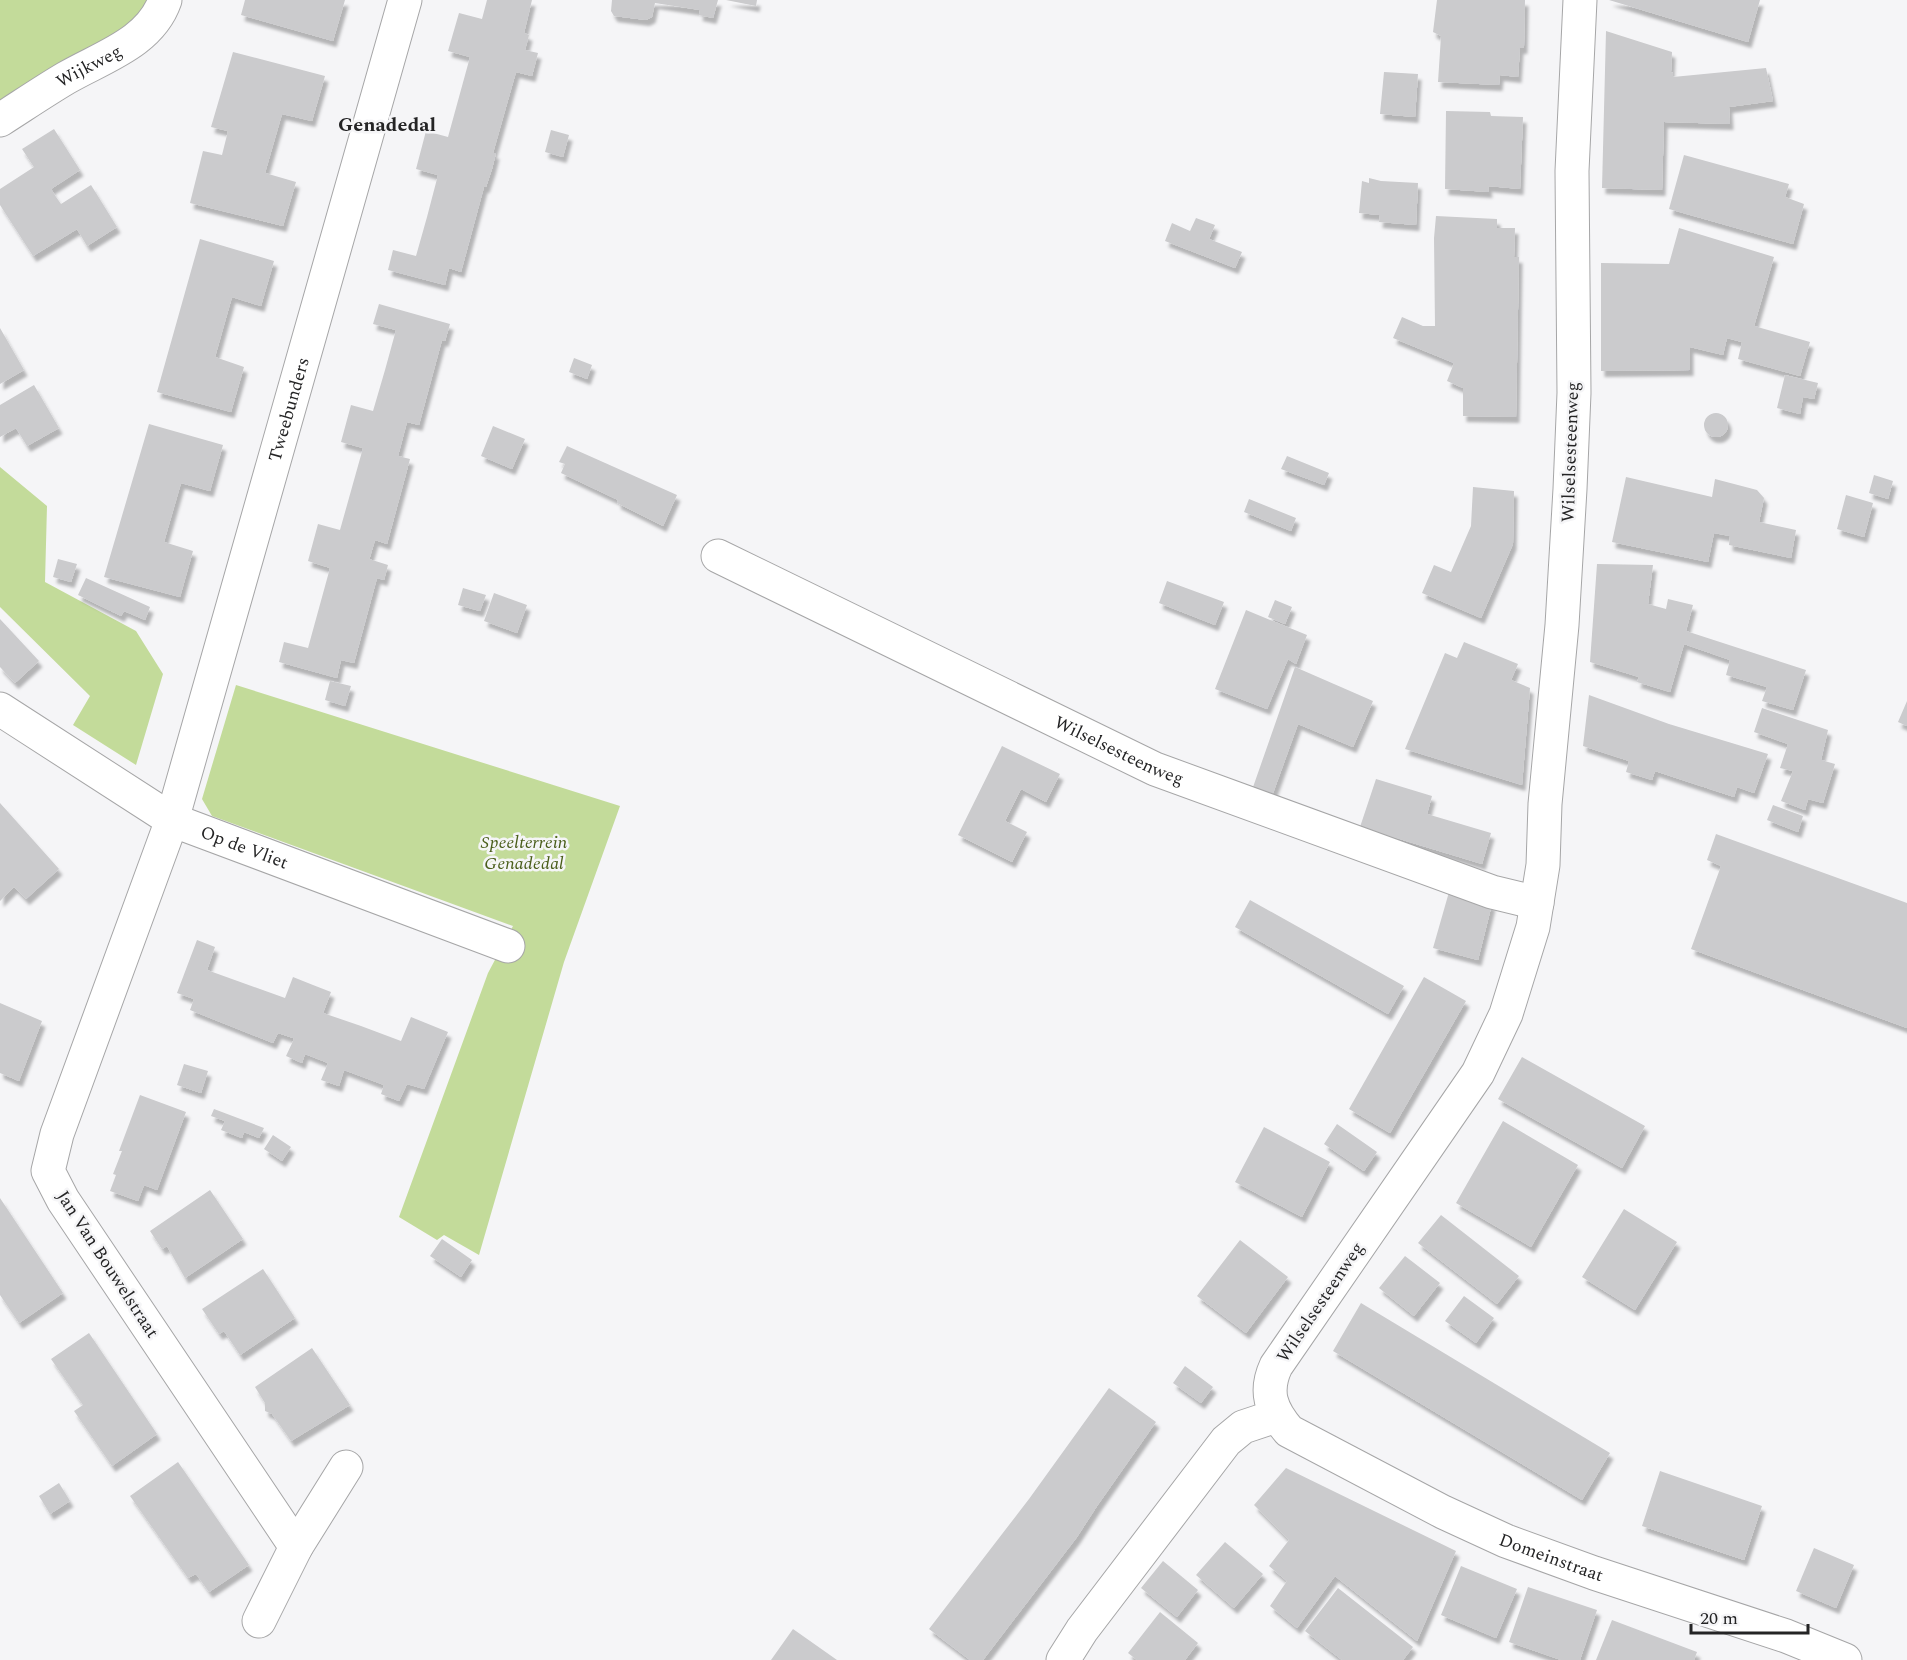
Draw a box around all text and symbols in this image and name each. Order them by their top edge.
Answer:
street label: Wijkweg [51,38,127,95]
district label: Genadedal [338,110,436,140]
street label: Tweebunders [261,354,317,465]
street label: Wilselsesteenweg [1555,381,1586,523]
street label: Wilselsesteenweg [1050,709,1188,792]
street label: Op de Vliet [196,819,292,876]
park label: Speelterrein Genadedal [481,829,568,877]
street label: Jan Van Bouwelstraat [50,1185,166,1343]
street label: Wilselsesteenweg [1270,1237,1371,1368]
street label: Domeinstraat [1495,1527,1607,1589]
scale bar [1691,1597,1808,1635]
text: 20 m [1700,1605,1738,1632]

